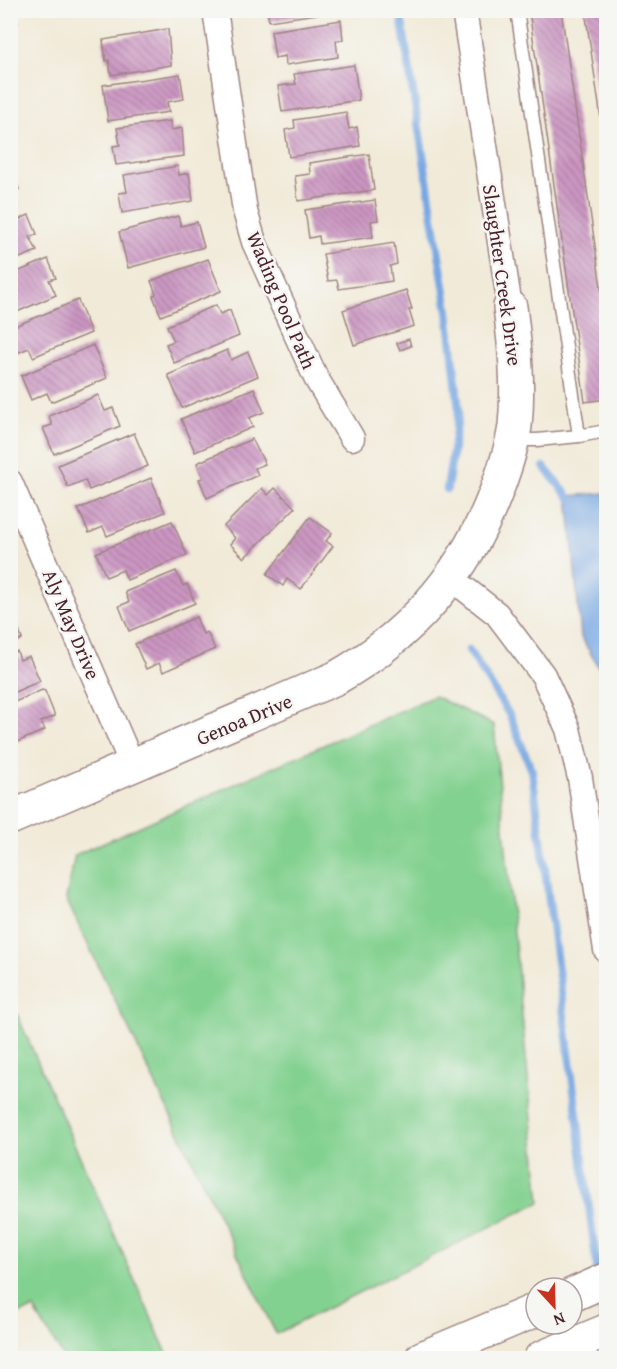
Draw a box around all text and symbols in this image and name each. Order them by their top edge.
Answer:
street label: Slaughter Creek Drive [476,182,530,368]
street label: Wading Pool Path [240,227,324,373]
street label: Aly May Drive [36,564,108,684]
street label: Genoa Drive [192,686,296,752]
north arrow [524,1276,584,1336]
text: N [550,1307,569,1333]

